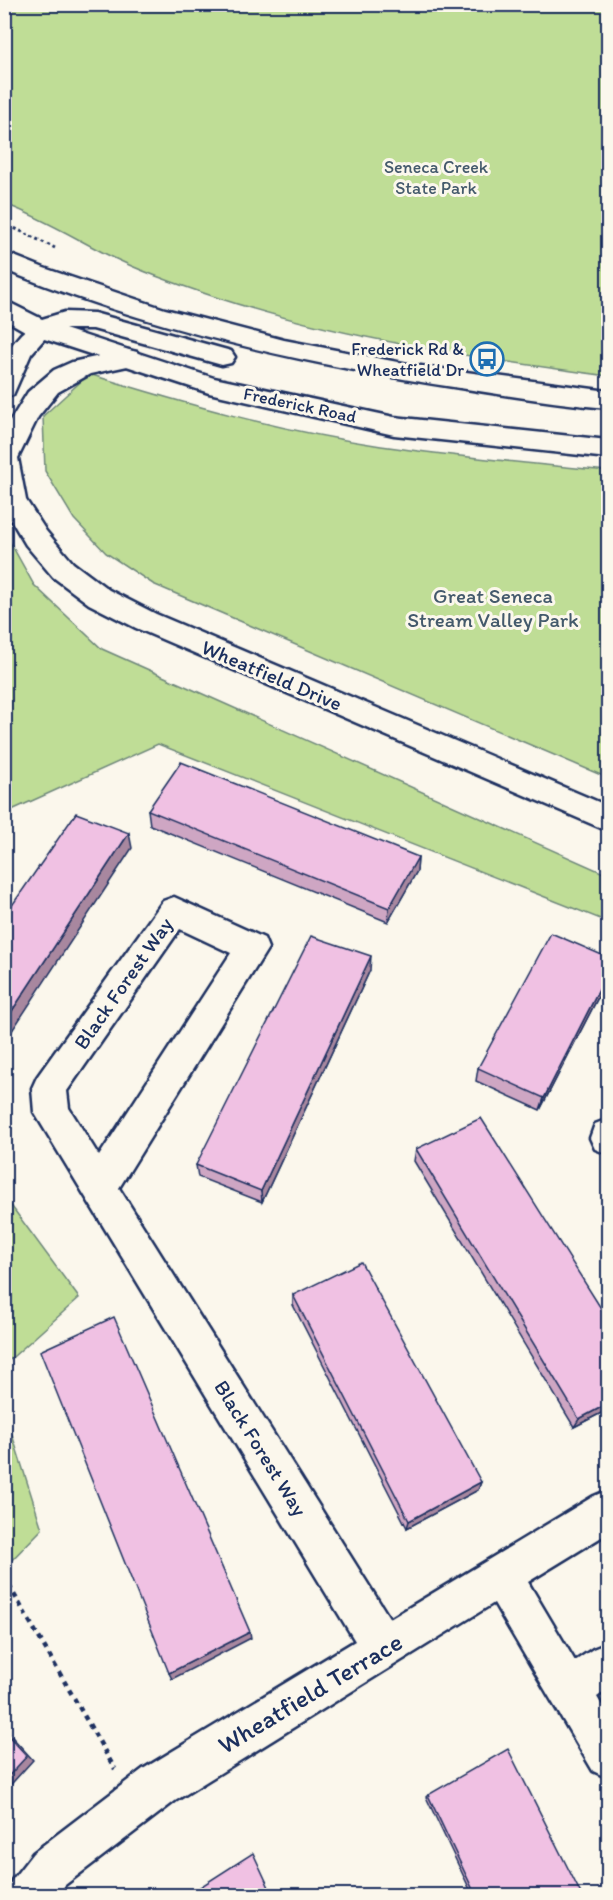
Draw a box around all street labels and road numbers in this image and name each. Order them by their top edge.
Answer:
street label: Frederick Road [241,382,359,428]
street label: Wheatfield Drive [198,634,346,716]
street label: Black Forest Way [68,912,178,1054]
street label: Black Forest Way [209,1375,313,1521]
street label: Wheatfield Terrace [212,1625,408,1761]

